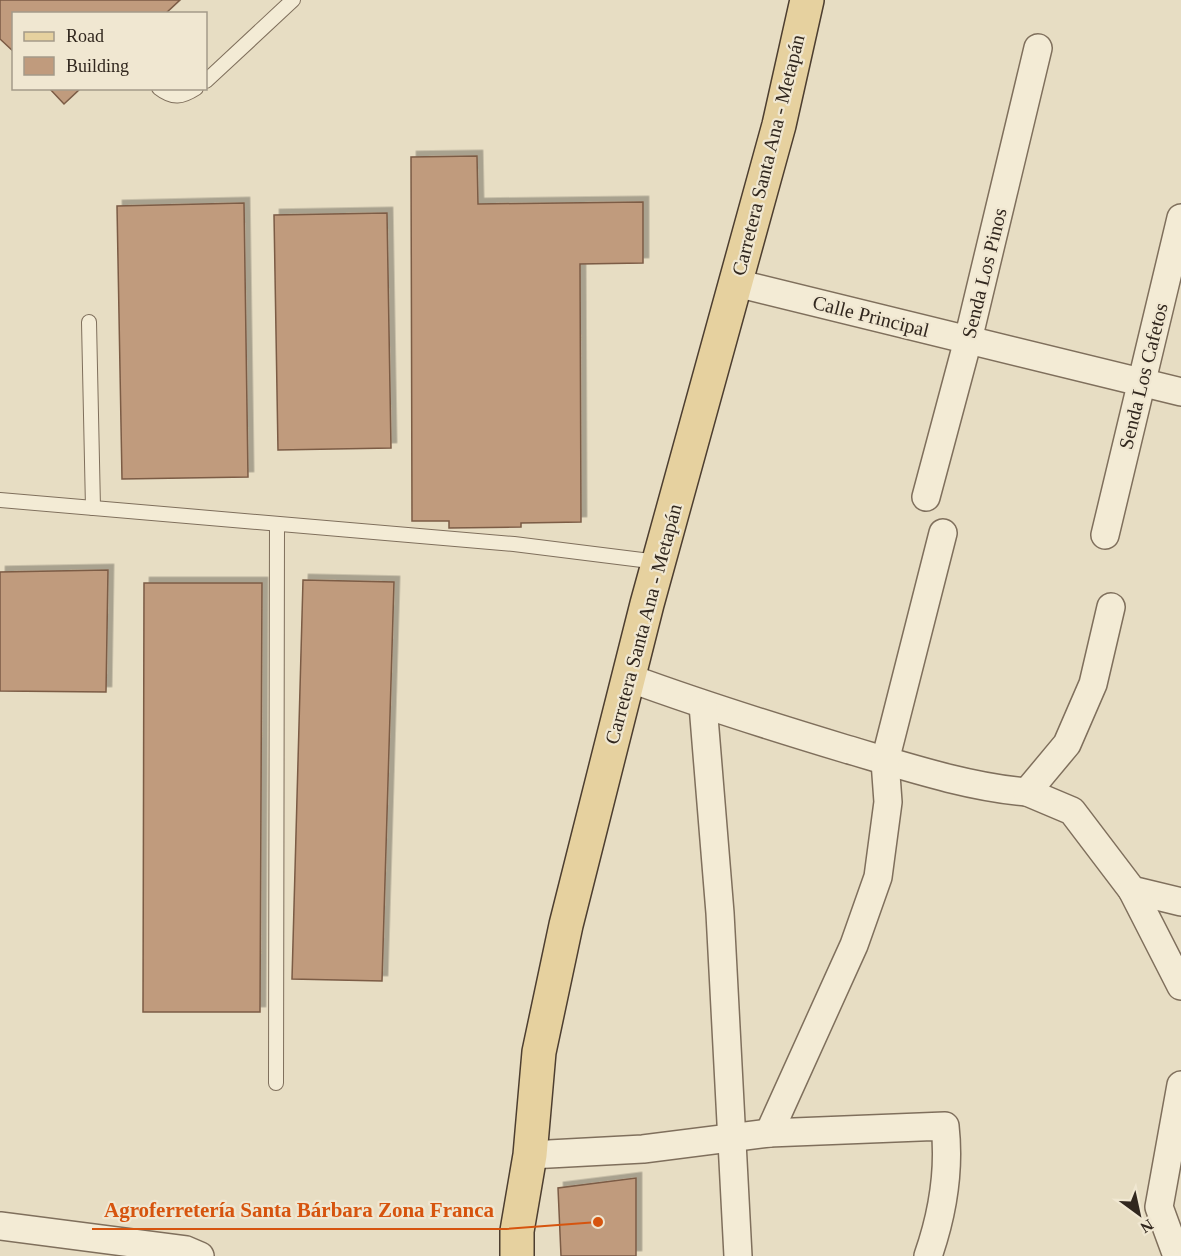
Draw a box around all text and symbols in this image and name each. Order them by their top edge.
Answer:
legend [12,12,207,90]
text: Road [66,26,104,46]
street label: Carretera Santa Ana - Metapán [727,32,810,278]
text: Building [66,56,129,76]
street label: Senda Los Pinos [957,205,1011,340]
street label: Calle Principal [810,291,932,342]
street label: Senda Los Cafetos [1114,300,1172,451]
street label: Carretera Santa Ana - Metapán [600,502,687,747]
north arrow [1109,1184,1169,1244]
callout: Agroferretería Santa Bárbara Zona Franca [92,1190,506,1229]
text: Agroferretería Santa Bárbara Zona Franca [104,1198,494,1222]
text: N [1137,1216,1156,1237]

